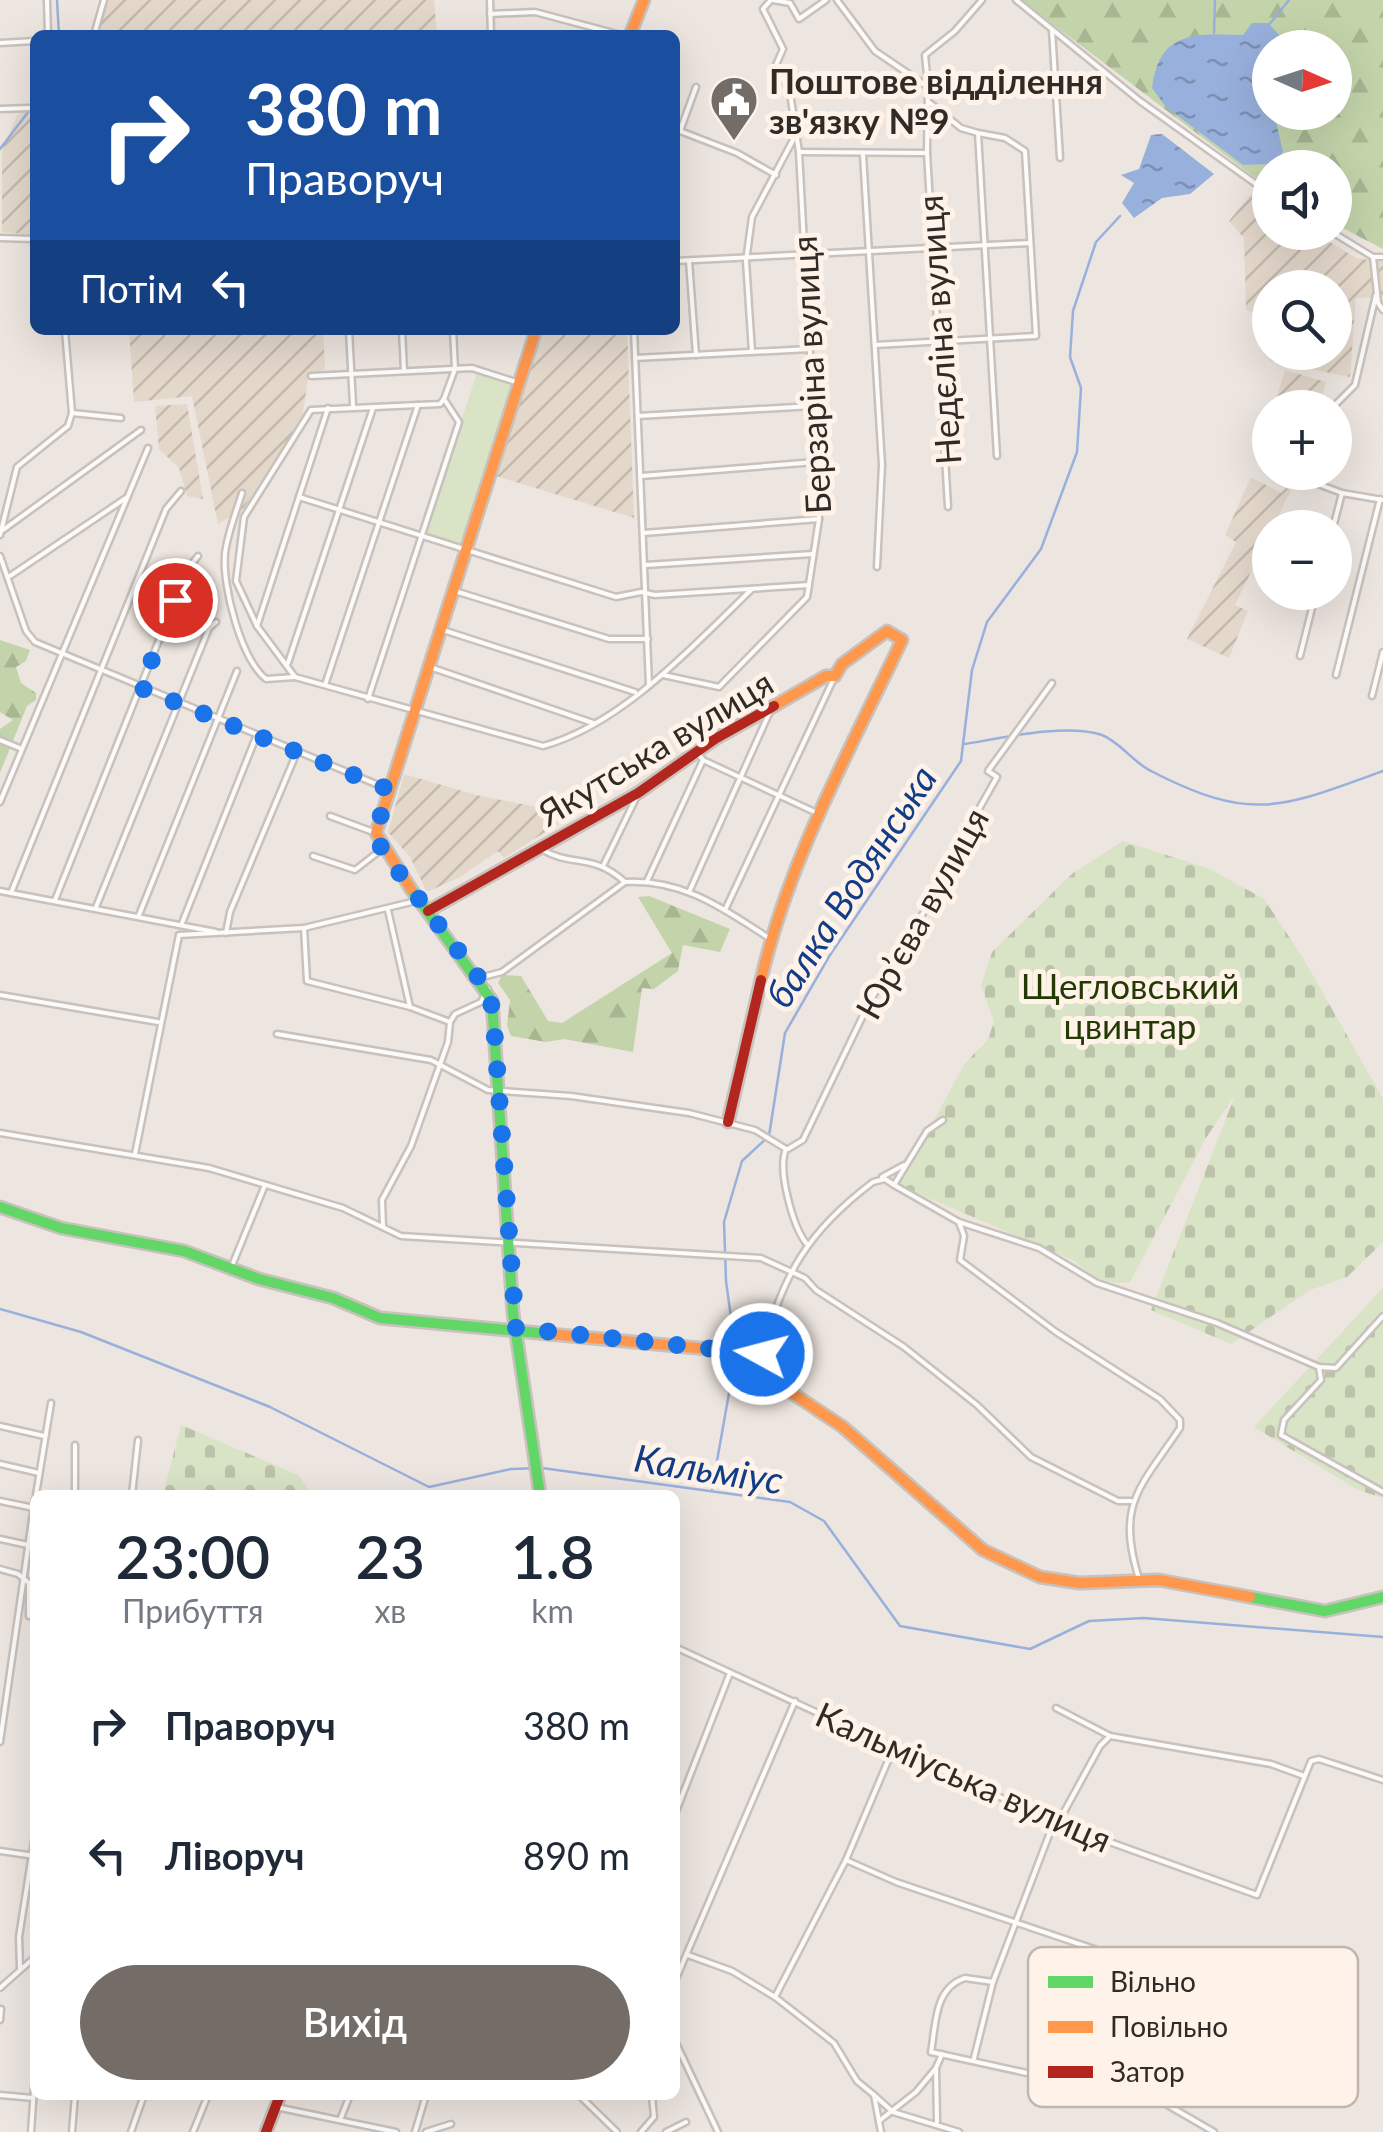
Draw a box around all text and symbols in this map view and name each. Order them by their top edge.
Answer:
north arrow [1252,30,1352,130]
map controls [1252,30,1352,610]
place label: Поштове відділення зв'язку №9 [769,59,1103,141]
text: 380 m [245,66,442,150]
icon: right [80,70,210,200]
public building icon: Поштове відділення зв'язку №9 [708,74,760,142]
button: sound [1252,150,1352,250]
text: Праворуч [245,151,444,205]
street label: Недєліна вулиця [908,194,968,466]
street label: Берзаріна вулиця [782,235,838,515]
icon: left [203,260,258,315]
text: Потім [80,265,183,311]
button: search [1252,270,1352,370]
button: + [1252,390,1352,490]
button: − [1252,510,1352,610]
pin [133,558,218,643]
icon: arrive [148,573,203,628]
street label: Якутська вулиця [529,660,780,834]
water label: балка Водянська [755,757,945,1015]
street label: Юр’єва вулиця [846,800,996,1026]
park label: Щегловський цвинтар [1021,964,1239,1046]
position arrow [710,1302,814,1406]
water label: Кальміус [631,1434,787,1502]
text: 23:00 [116,1520,270,1592]
text: 23 [356,1520,425,1592]
text: 1.8 [511,1520,594,1592]
text: Прибуття [122,1591,264,1630]
text: хв [374,1591,406,1630]
text: km [531,1591,574,1630]
street label: Кальміуська вулиця [810,1692,1118,1860]
icon: right [80,1698,135,1753]
text: Праворуч [165,1702,336,1748]
text: 380 m [523,1702,630,1748]
icon: left [80,1828,135,1883]
text: Ліворуч [165,1832,305,1878]
text: 890 m [523,1832,630,1878]
legend [1028,1947,1358,2107]
text: Вільно [1110,1964,1196,1998]
button: Вихід [80,1965,630,2080]
text: Повільно [1110,2009,1228,2043]
text: Затор [1110,2054,1185,2088]

